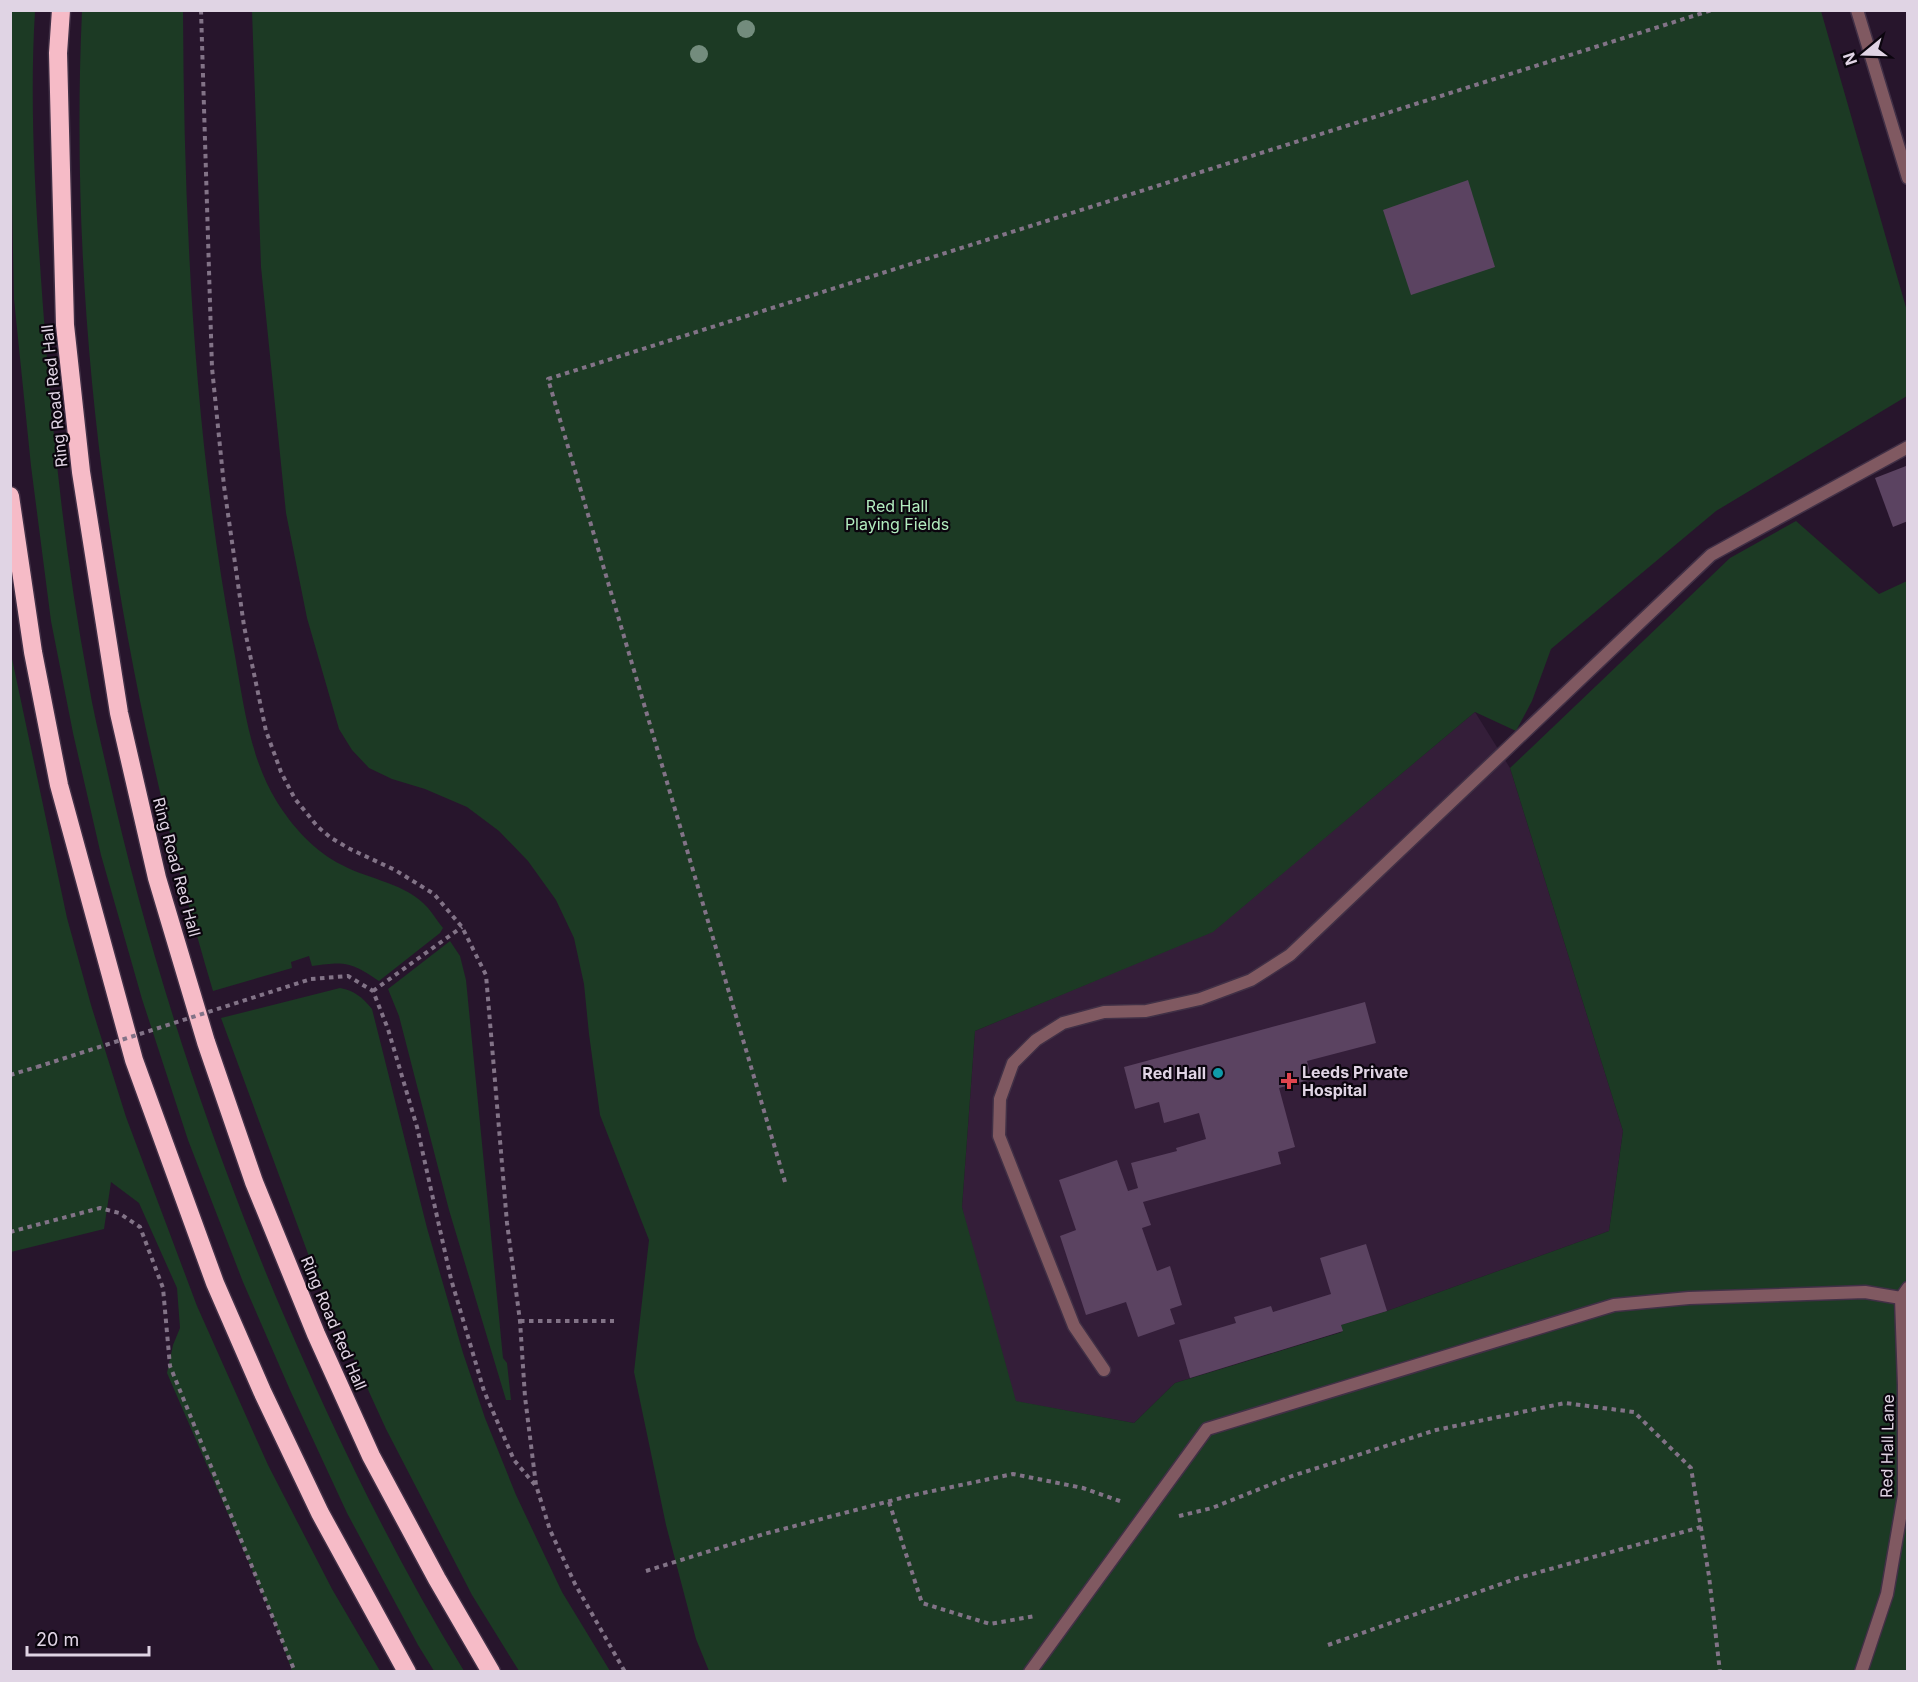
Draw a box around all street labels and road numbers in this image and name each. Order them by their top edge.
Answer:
street label: Ring Road Red Hall [37,324,71,468]
street label: Ring Road Red Hall [149,795,205,939]
street label: Ring Road Red Hall [297,1253,371,1393]
street label: Red Hall Lane [1876,1394,1898,1498]

